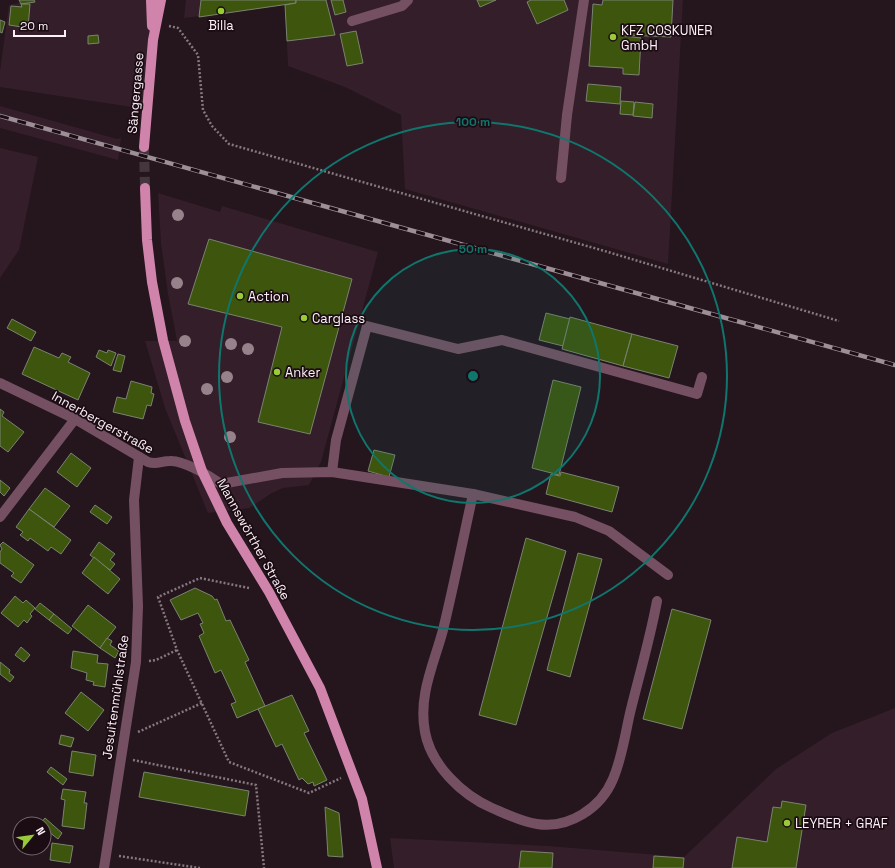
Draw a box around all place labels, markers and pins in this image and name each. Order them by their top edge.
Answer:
marker: Billa [216,6,226,16]
place label: Billa [208,17,234,34]
place label: KFZ COSKUNER GmbH [621,22,713,54]
marker: KFZ COSKUNER GmbH [608,32,618,42]
place label: Action [248,288,289,305]
marker: Action [235,291,245,301]
place label: Carglass [312,310,365,327]
marker: Carglass [299,313,309,323]
place label: Anker [285,364,321,381]
marker: Anker [272,367,282,377]
centre of rings [466,369,480,383]
place label: LEYRER + GRAF [795,815,888,832]
marker: LEYRER + GRAF [782,818,792,828]

